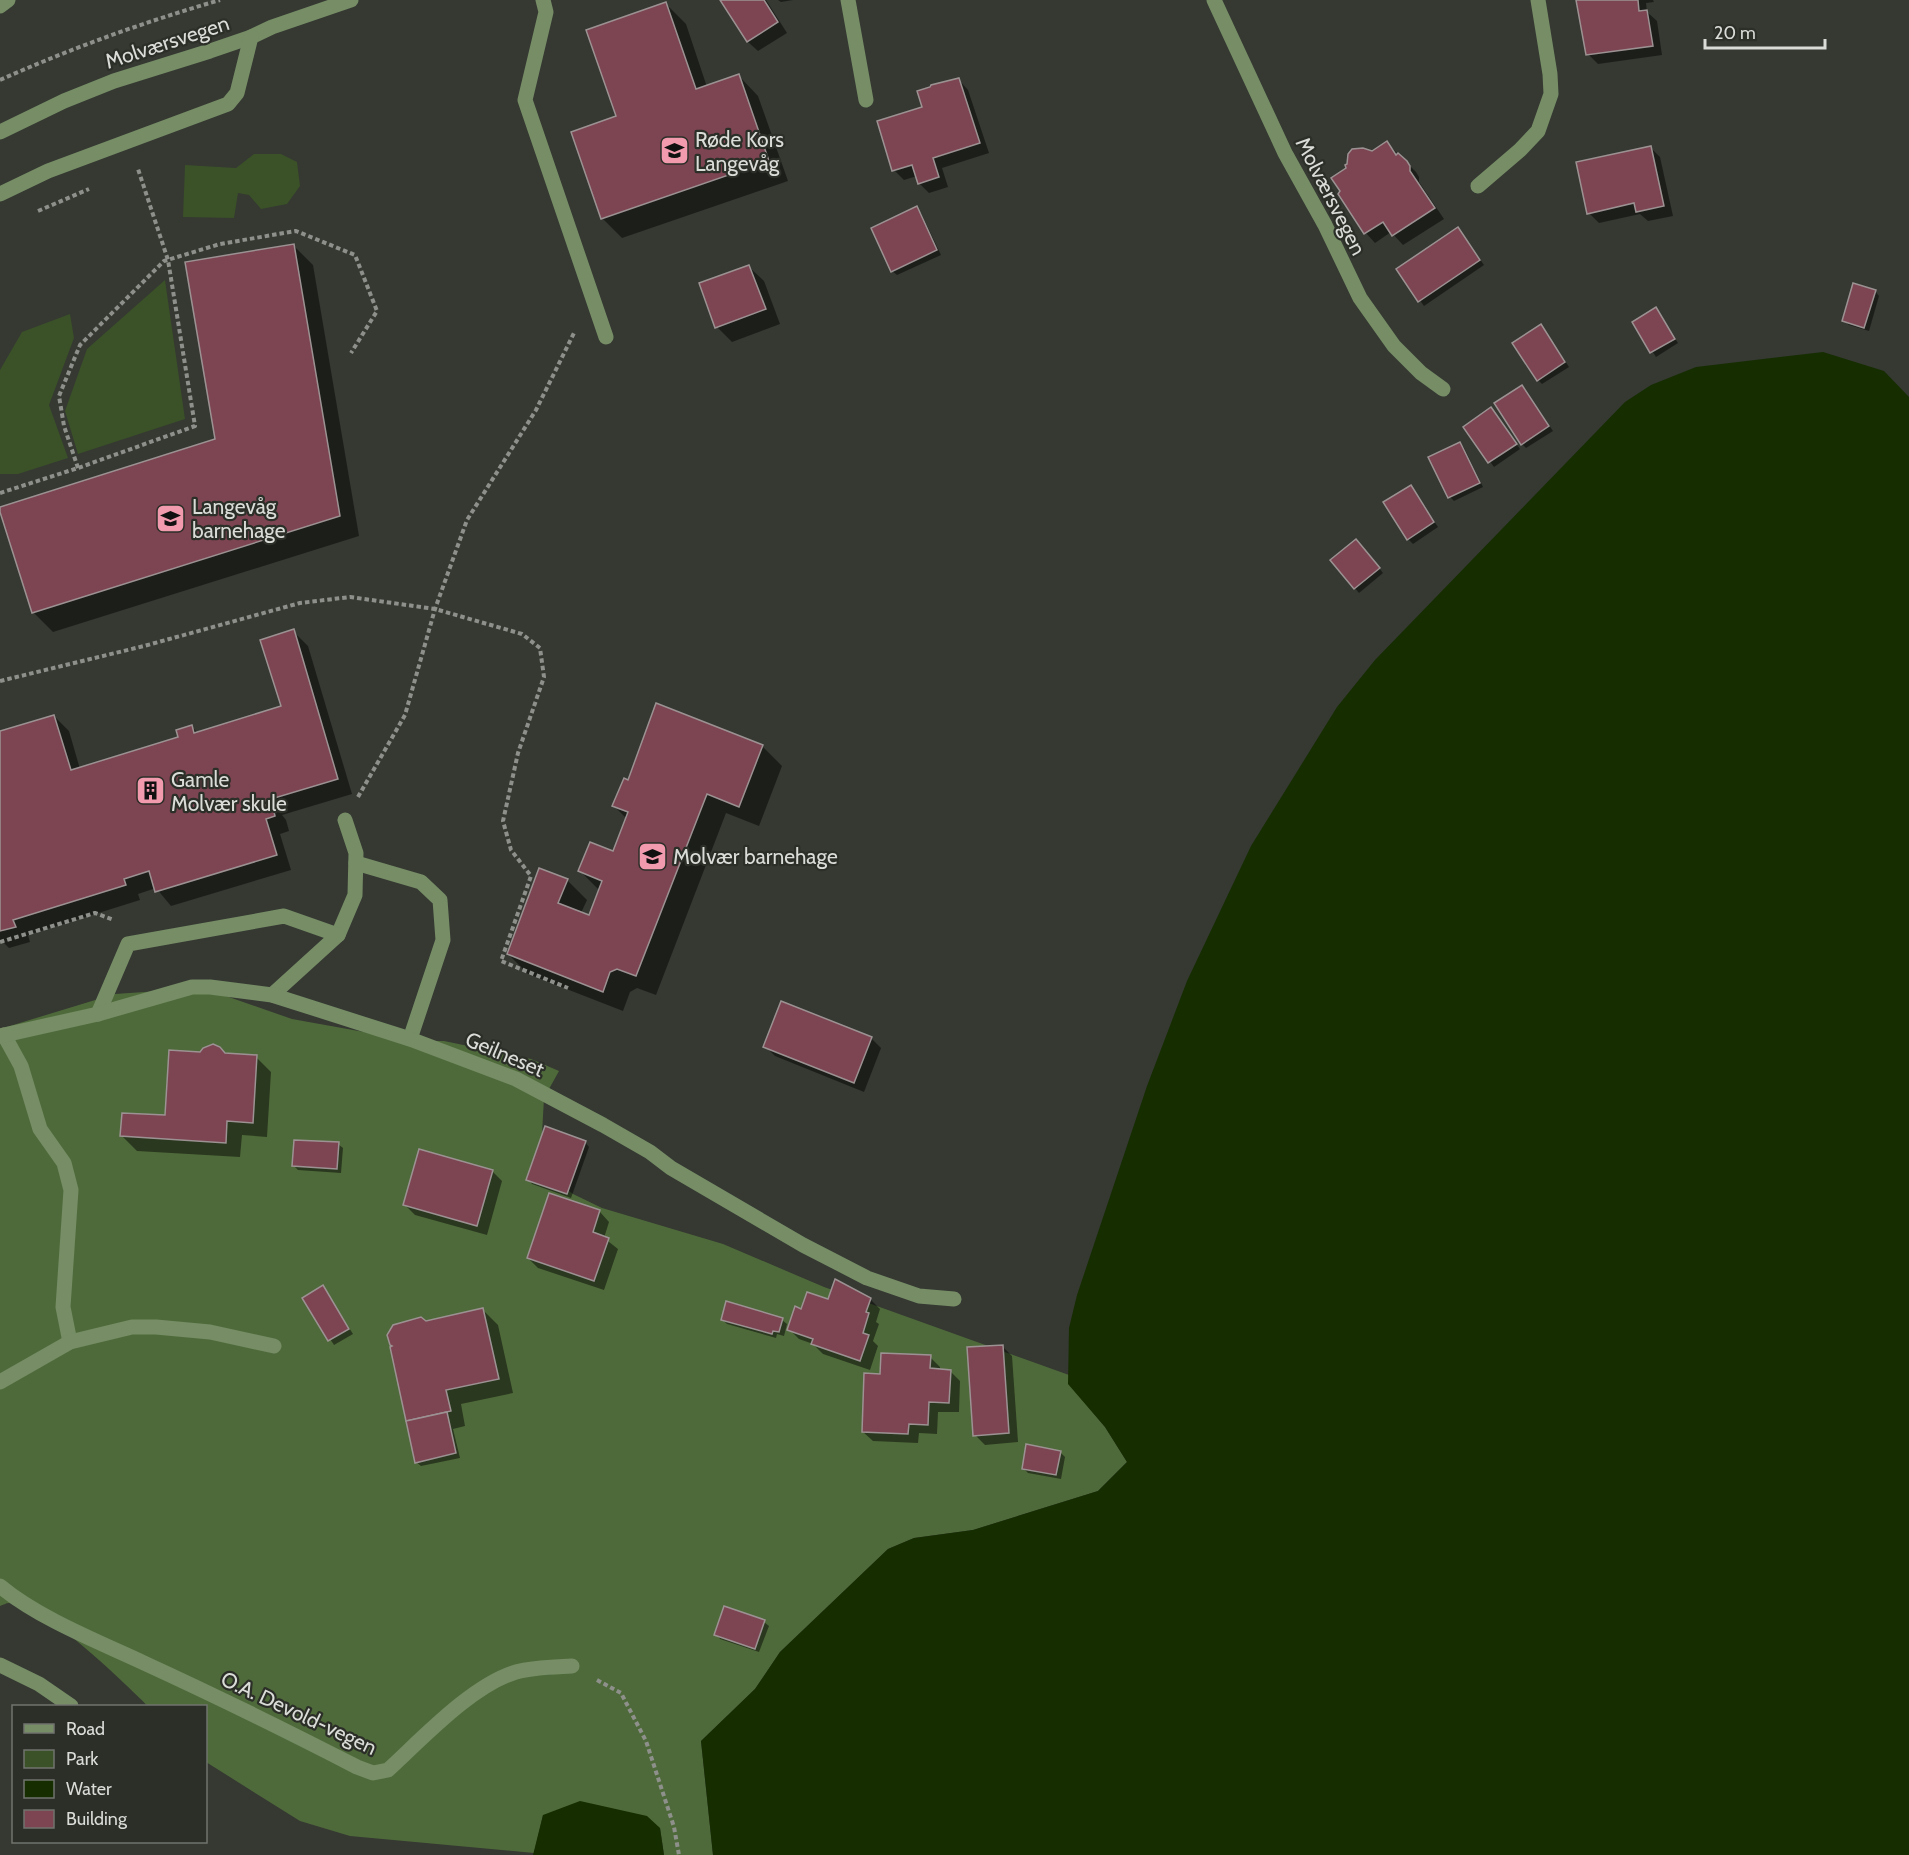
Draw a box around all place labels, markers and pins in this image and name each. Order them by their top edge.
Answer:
place label: Røde Kors Langevåg [695,127,784,176]
school or university icon: Røde Kors Langevåg [658,135,690,167]
place label: Langevåg barnehage [192,494,286,543]
school or university icon: Langevåg barnehage [155,502,187,534]
place label: Gamle Molvær skule [171,767,287,816]
building icon: Gamle Molvær skule [134,775,166,807]
school or university icon: Molvær barnehage [636,840,668,872]
place label: Molvær barnehage [673,844,838,869]

